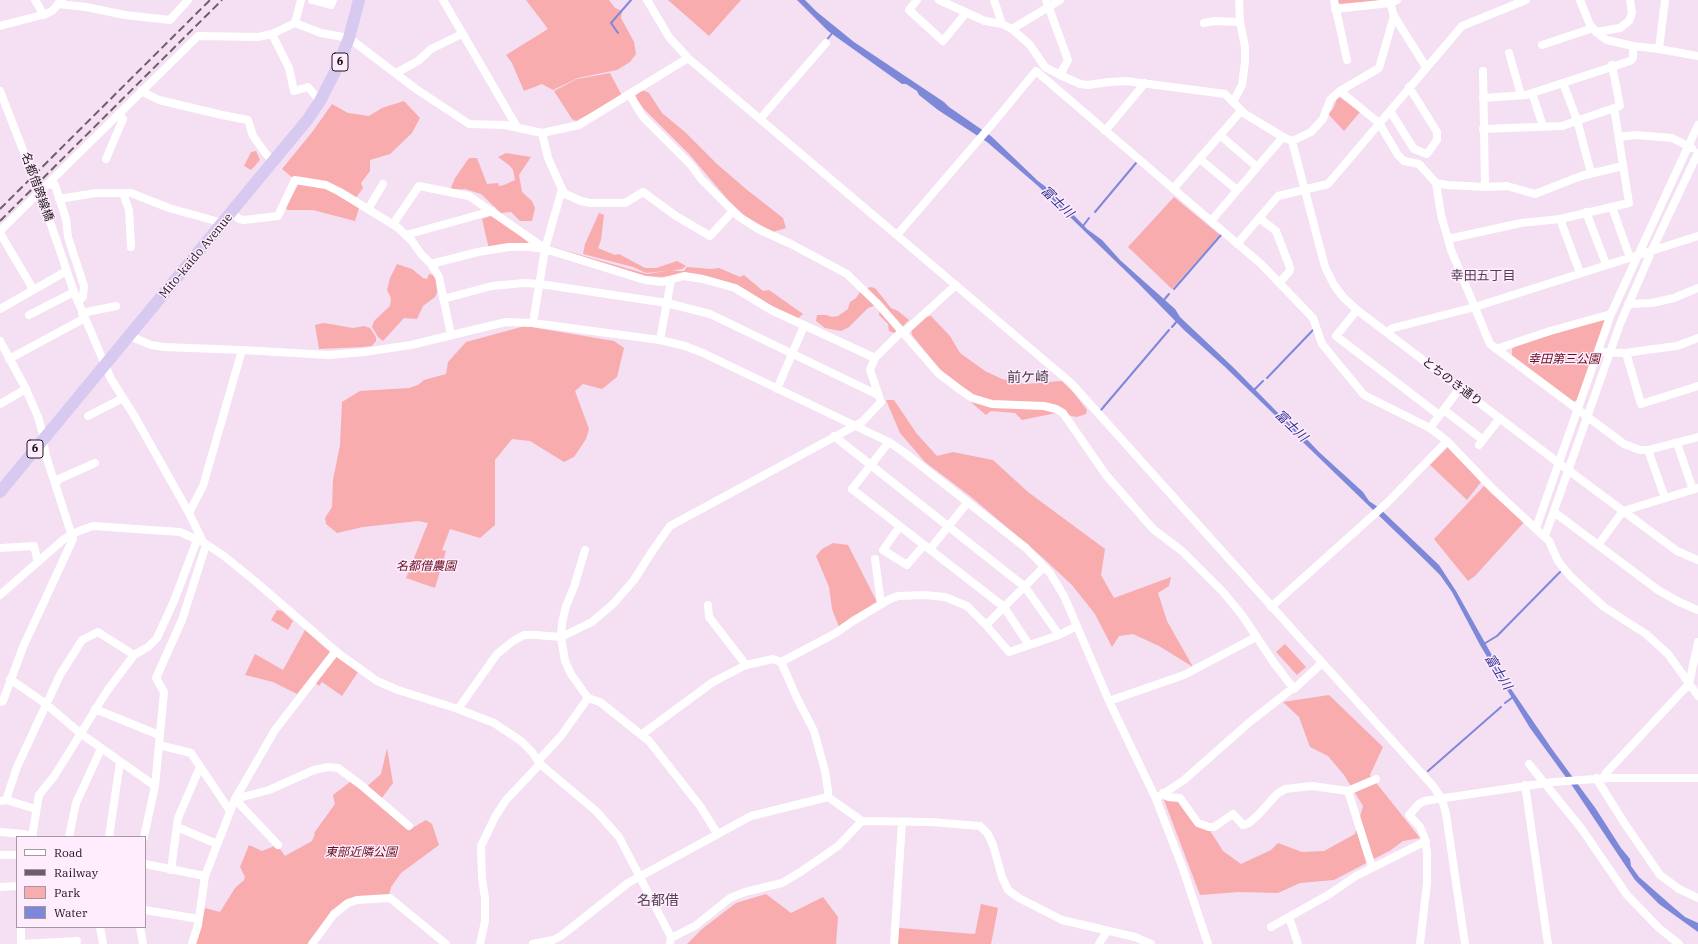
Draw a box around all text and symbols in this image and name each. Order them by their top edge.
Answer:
road number: 6 [332,53,348,71]
street label: 名都借跨線橋 [18,151,56,223]
water label: 富士川 [1038,183,1076,221]
street label: Mito-kaido Avenue [156,211,236,301]
district label: 幸田五丁目 [1451,268,1515,284]
park label: 幸田第三公園 [1528,353,1600,367]
street label: とちのき通り [1419,355,1485,409]
district label: 前ケ崎 [1007,370,1049,386]
water label: 富士川 [1272,407,1310,445]
road number: 6 [27,440,43,458]
park label: 名都借農園 [396,560,456,574]
water label: 富士川 [1481,651,1515,693]
legend [16,836,146,928]
text: Road [54,845,83,860]
park label: 東部近隣公園 [325,846,397,860]
text: Railway [54,865,98,880]
text: Park [54,885,80,900]
district label: 名都借 [637,893,679,909]
text: Water [54,905,87,920]

